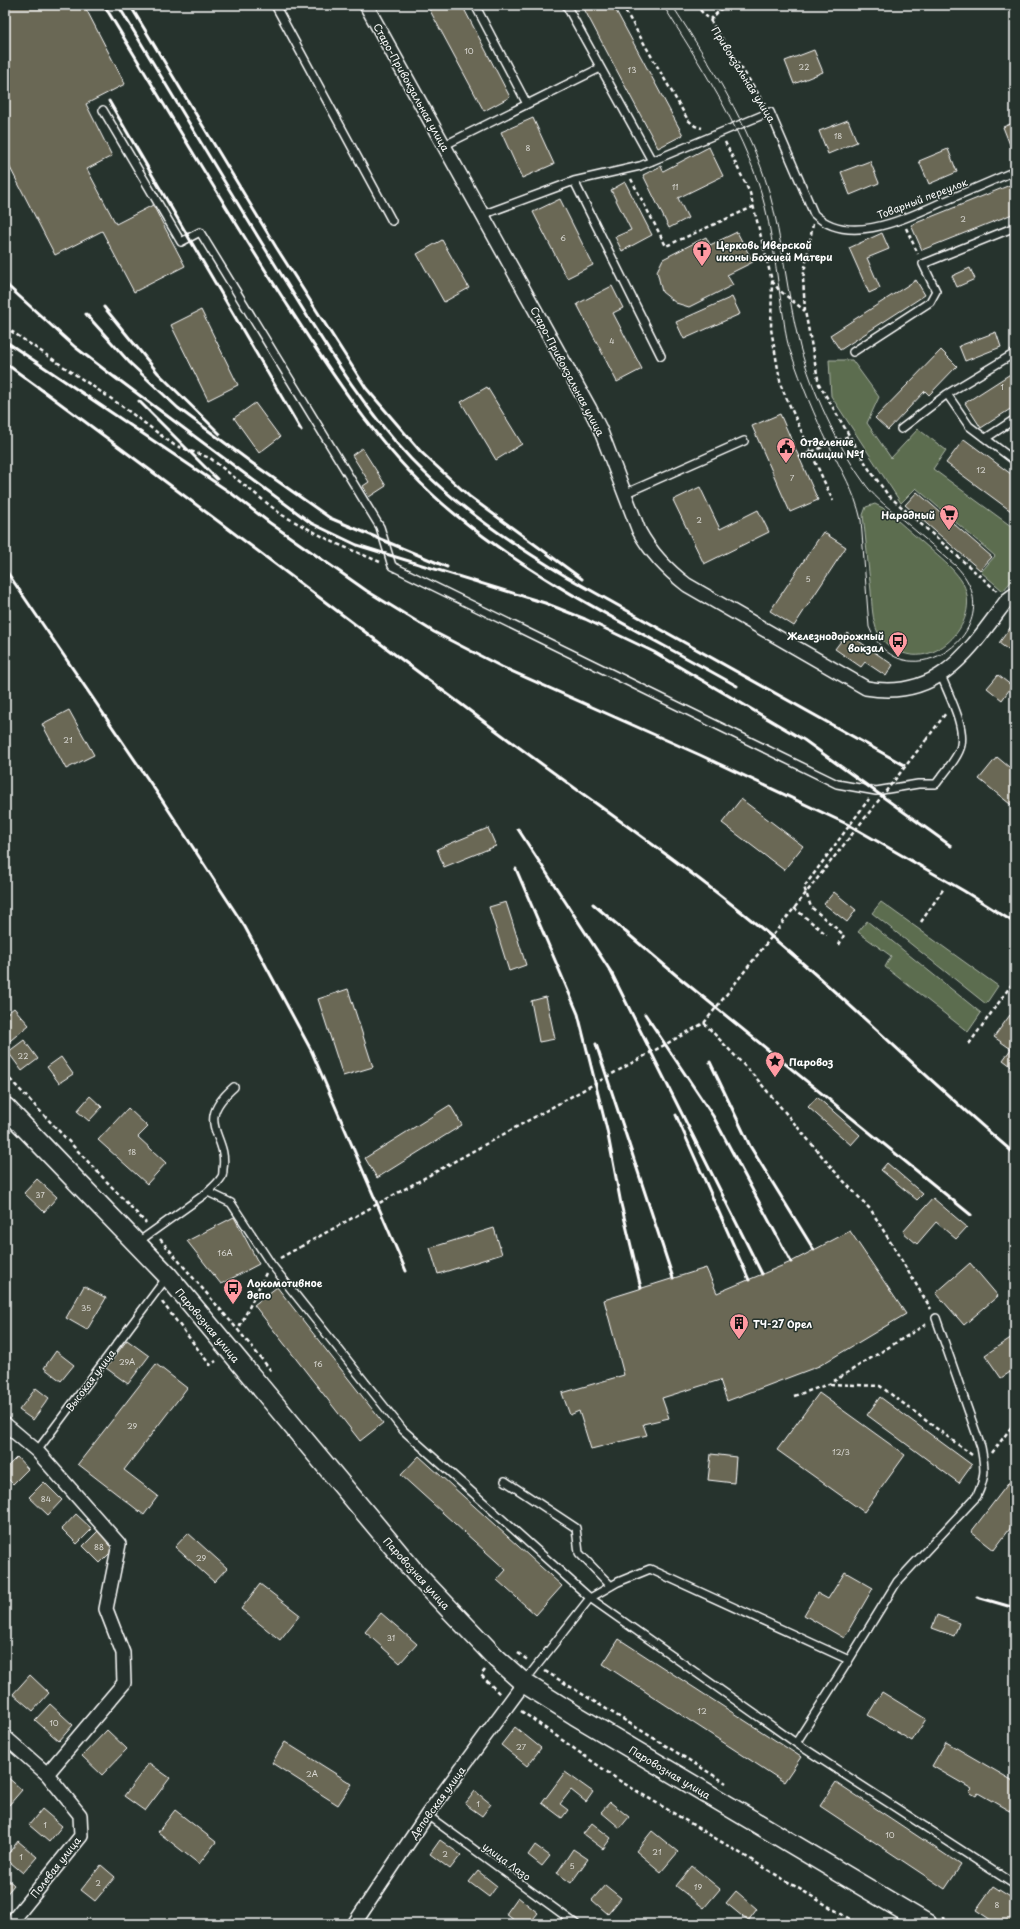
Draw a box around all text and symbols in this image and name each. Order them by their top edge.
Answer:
street label: Старо-Привокзальная улица [370,20,454,154]
street label: Привокзальная улица [709,23,780,125]
house number: 10 [464,45,474,57]
house number: 22 [799,61,809,73]
house number: 13 [628,64,636,76]
house number: 18 [834,130,842,142]
house number: 8 [526,142,531,154]
street label: Товарный переулок [875,174,970,223]
house number: 11 [672,181,678,193]
house number: 2 [960,213,966,225]
house number: 6 [560,232,566,244]
place label: Церковь Иверской иконы Божией Матери [716,237,832,264]
church icon: Церковь Иверской иконы Божией Матери [691,239,713,267]
street label: Старо-Привокзальная улица [527,304,609,439]
house number: 4 [609,335,615,347]
house number: 1 [1000,381,1004,393]
place label: Отделение полиции №1 [800,434,864,461]
public building icon: Отделение полиции №1 [775,436,797,464]
house number: 12 [976,464,986,476]
house number: 7 [790,472,795,484]
supermarket icon: Народный [938,503,960,531]
place label: Народный [881,507,935,522]
house number: 2 [696,514,702,526]
house number: 5 [805,573,811,585]
place label: Железнодорожный вокзал [787,628,884,655]
bus stop icon: Железнодорожный вокзал [887,630,909,658]
house number: 21 [63,734,73,746]
house number: 22 [18,1050,28,1062]
place icon: Паровоз [764,1050,786,1078]
place label: Паровоз [789,1054,833,1069]
house number: 18 [128,1146,136,1158]
house number: 37 [35,1189,45,1201]
house number: 16А [217,1247,233,1259]
place label: Локомотивное депо [247,1275,323,1302]
bus stop icon: Локомотивное депо [222,1277,244,1305]
street label: Паровозная улица [172,1285,244,1366]
house number: 35 [81,1302,91,1314]
building icon: ТЧ-27 Орел [728,1312,750,1340]
place label: ТЧ-27 Орел [753,1316,813,1331]
street label: Высокая улица [62,1345,119,1414]
house number: 29А [119,1356,135,1368]
house number: 16 [313,1358,323,1370]
house number: 29 [127,1420,137,1432]
house number: 12/3 [832,1446,850,1458]
house number: 84 [41,1493,51,1505]
street label: Паровозная улица [380,1533,454,1613]
house number: 88 [94,1541,104,1553]
house number: 29 [196,1552,206,1564]
house number: 31 [387,1632,395,1644]
house number: 12 [697,1705,707,1717]
house number: 10 [49,1717,59,1729]
house number: 27 [516,1741,526,1753]
street label: Паровозная улица [626,1742,714,1803]
street label: Деповская улица [405,1762,469,1842]
house number: 2А [306,1768,318,1780]
house number: 1 [476,1798,480,1810]
house number: 1 [43,1819,47,1831]
house number: 10 [885,1829,895,1841]
street label: Полевая улица [26,1833,84,1901]
street label: улица Лазо [480,1838,535,1884]
house number: 21 [652,1846,662,1858]
house number: 2 [442,1848,448,1860]
house number: 1 [19,1851,23,1863]
house number: 5 [569,1860,575,1872]
house number: 2 [95,1877,101,1889]
house number: 19 [694,1881,702,1893]
house number: 8 [995,1899,1000,1911]

